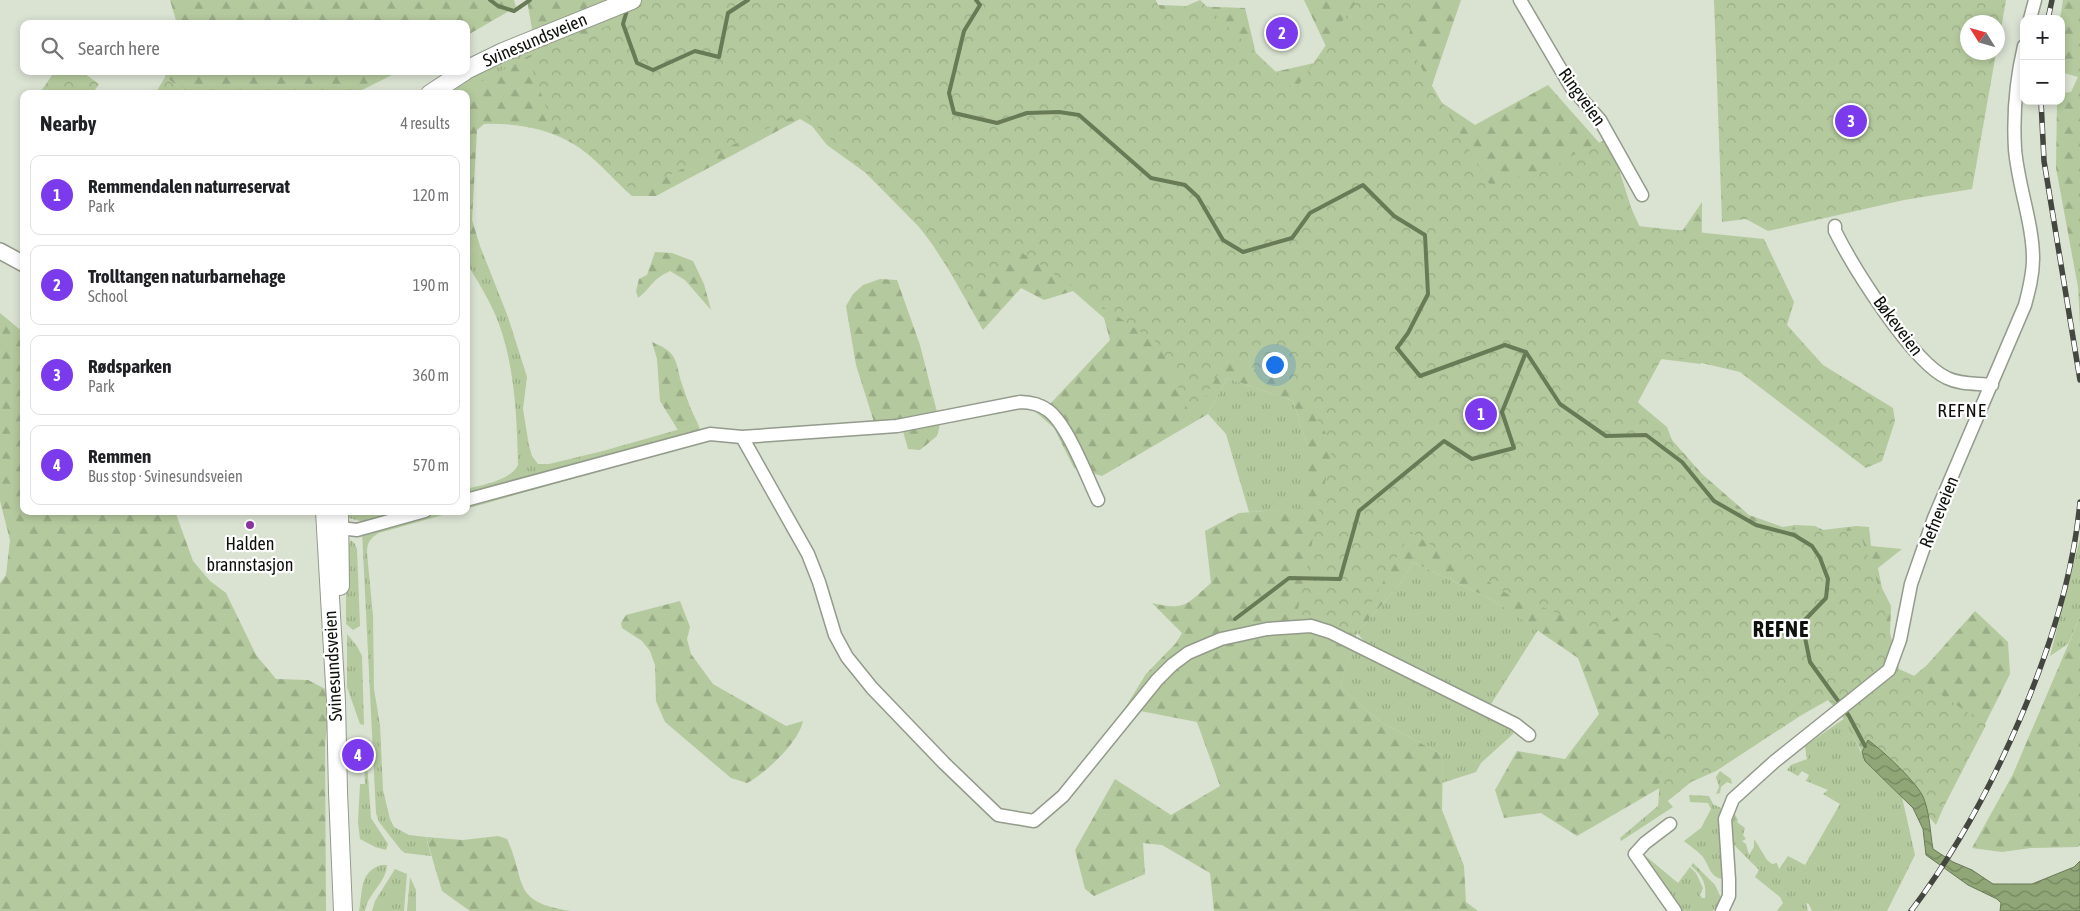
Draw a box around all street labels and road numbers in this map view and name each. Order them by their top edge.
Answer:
street label: Svinesundsveien [480,8,590,71]
street label: Ringveien [1554,64,1610,130]
street label: Bøkeveien [1869,292,1928,360]
street label: Refneveien [1915,473,1962,551]
street label: Svinesundsveien [319,610,346,722]

